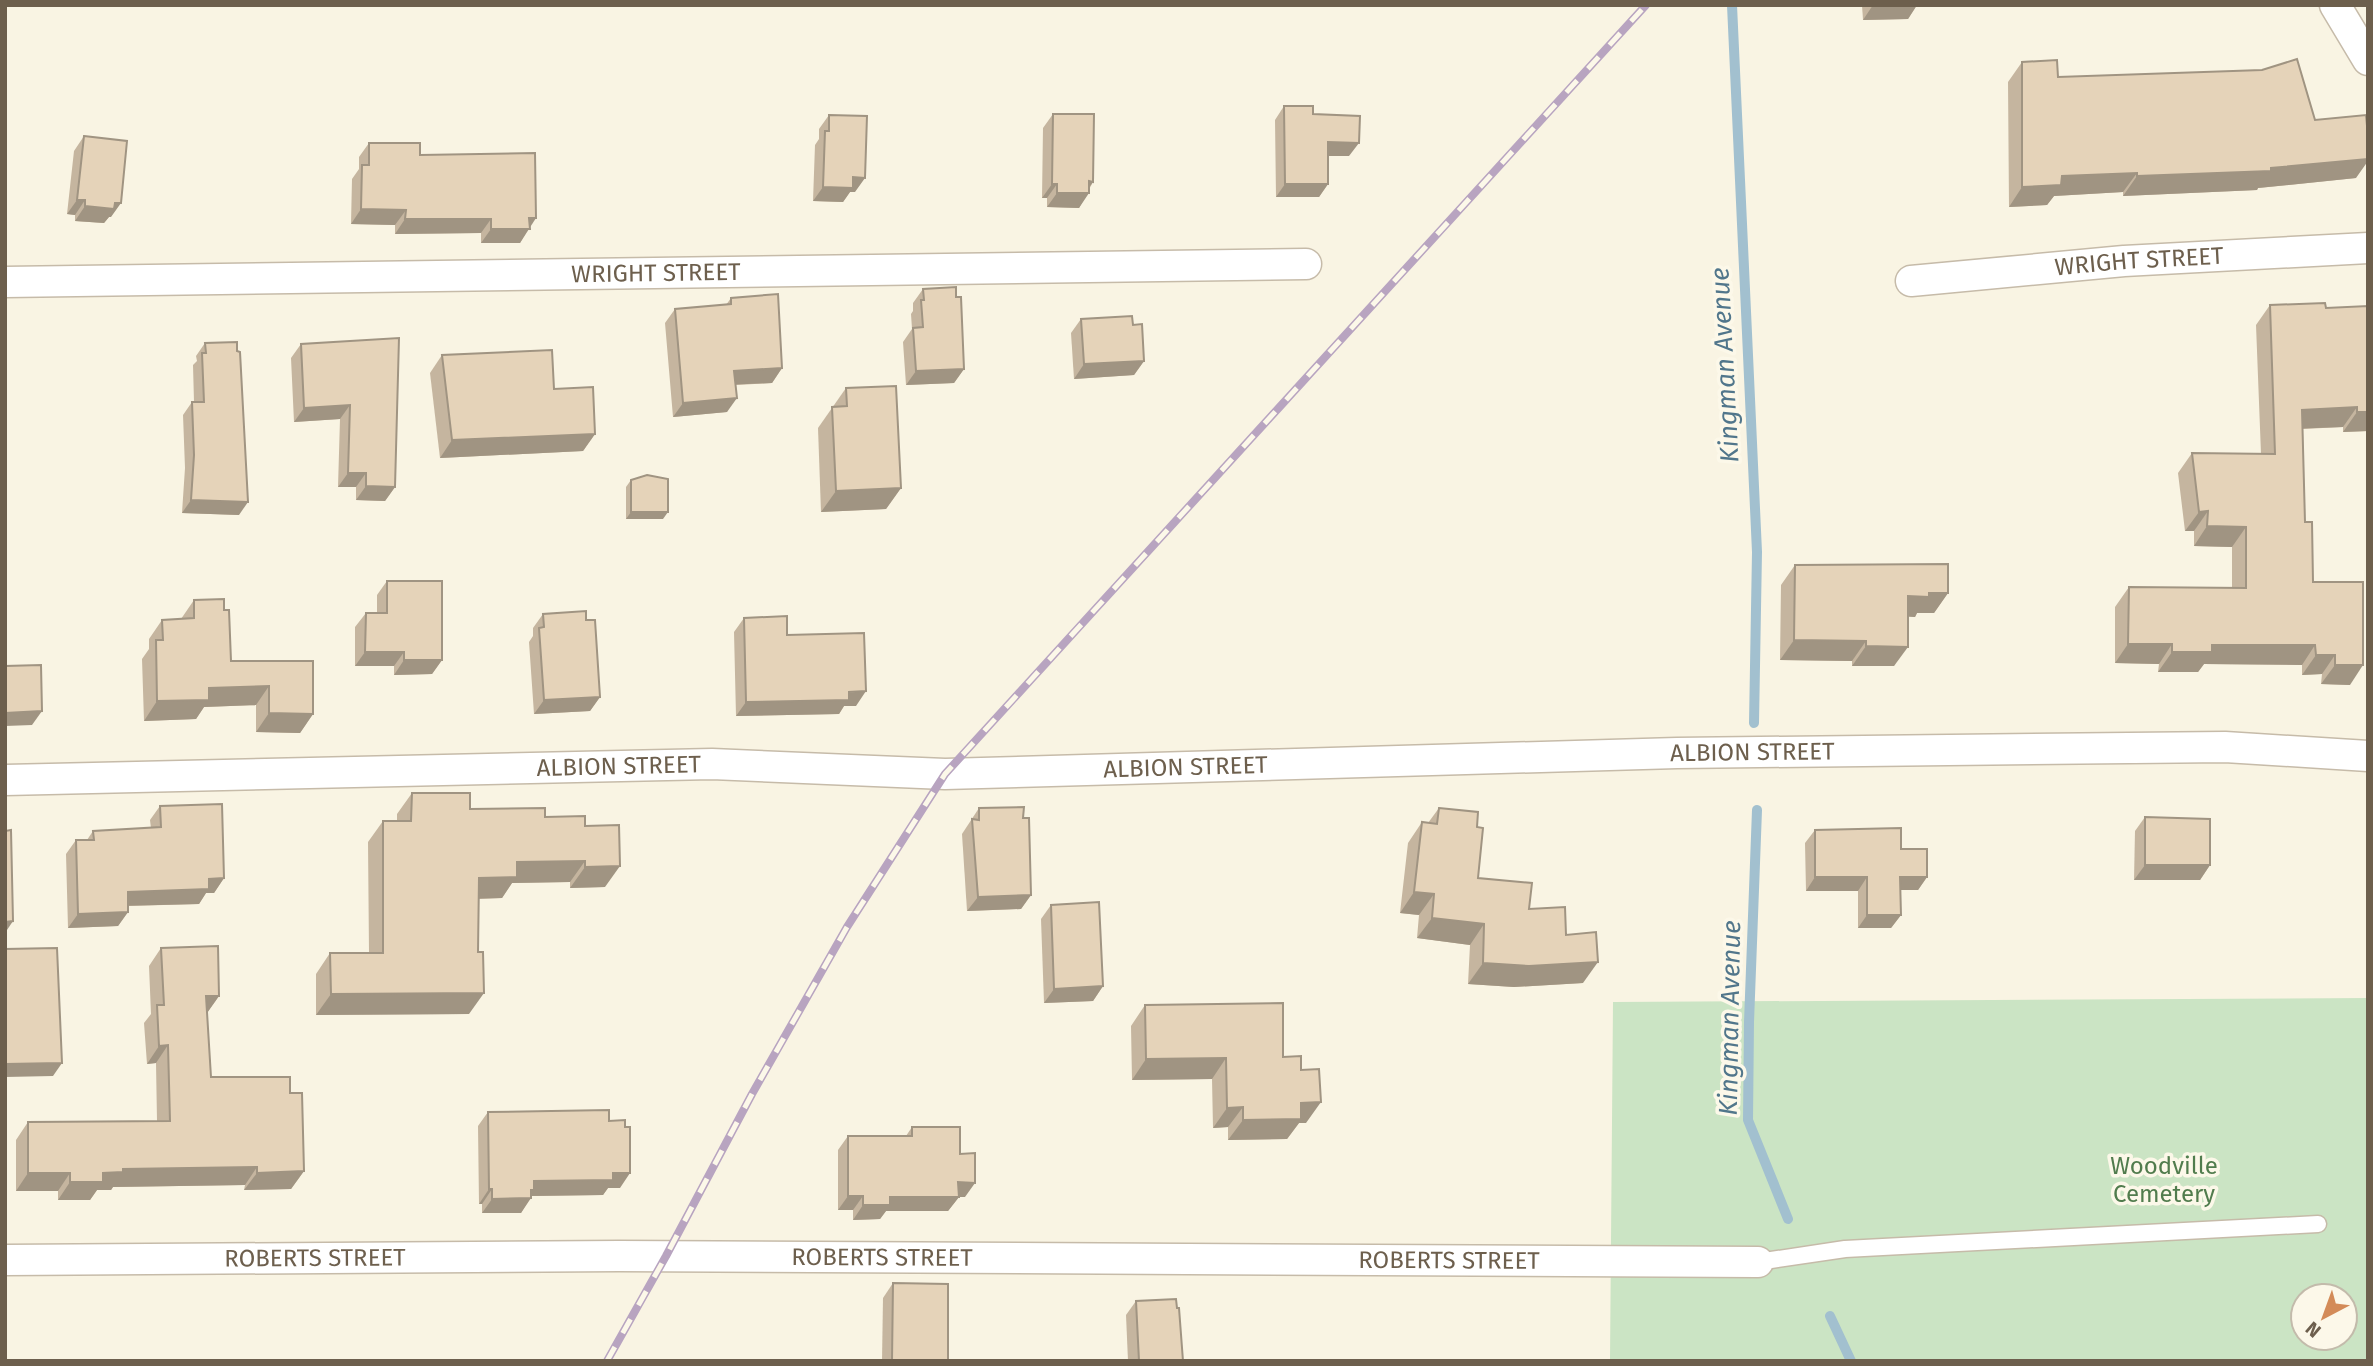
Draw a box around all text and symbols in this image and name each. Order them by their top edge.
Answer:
street label: WRIGHT STREET [2053,242,2225,281]
street label: WRIGHT STREET [571,258,741,288]
water label: Kingman Avenue [1704,267,1746,463]
street label: ALBION STREET [1670,737,1835,767]
street label: ALBION STREET [536,750,702,782]
street label: ALBION STREET [1103,751,1269,783]
water label: Kingman Avenue [1713,920,1747,1116]
park label: Woodville Cemetery [2110,1152,2218,1208]
street label: ROBERTS STREET [224,1243,406,1273]
street label: ROBERTS STREET [791,1243,973,1272]
street label: ROBERTS STREET [1358,1246,1540,1275]
north arrow [2289,1282,2359,1352]
text: N [2301,1317,2325,1342]

